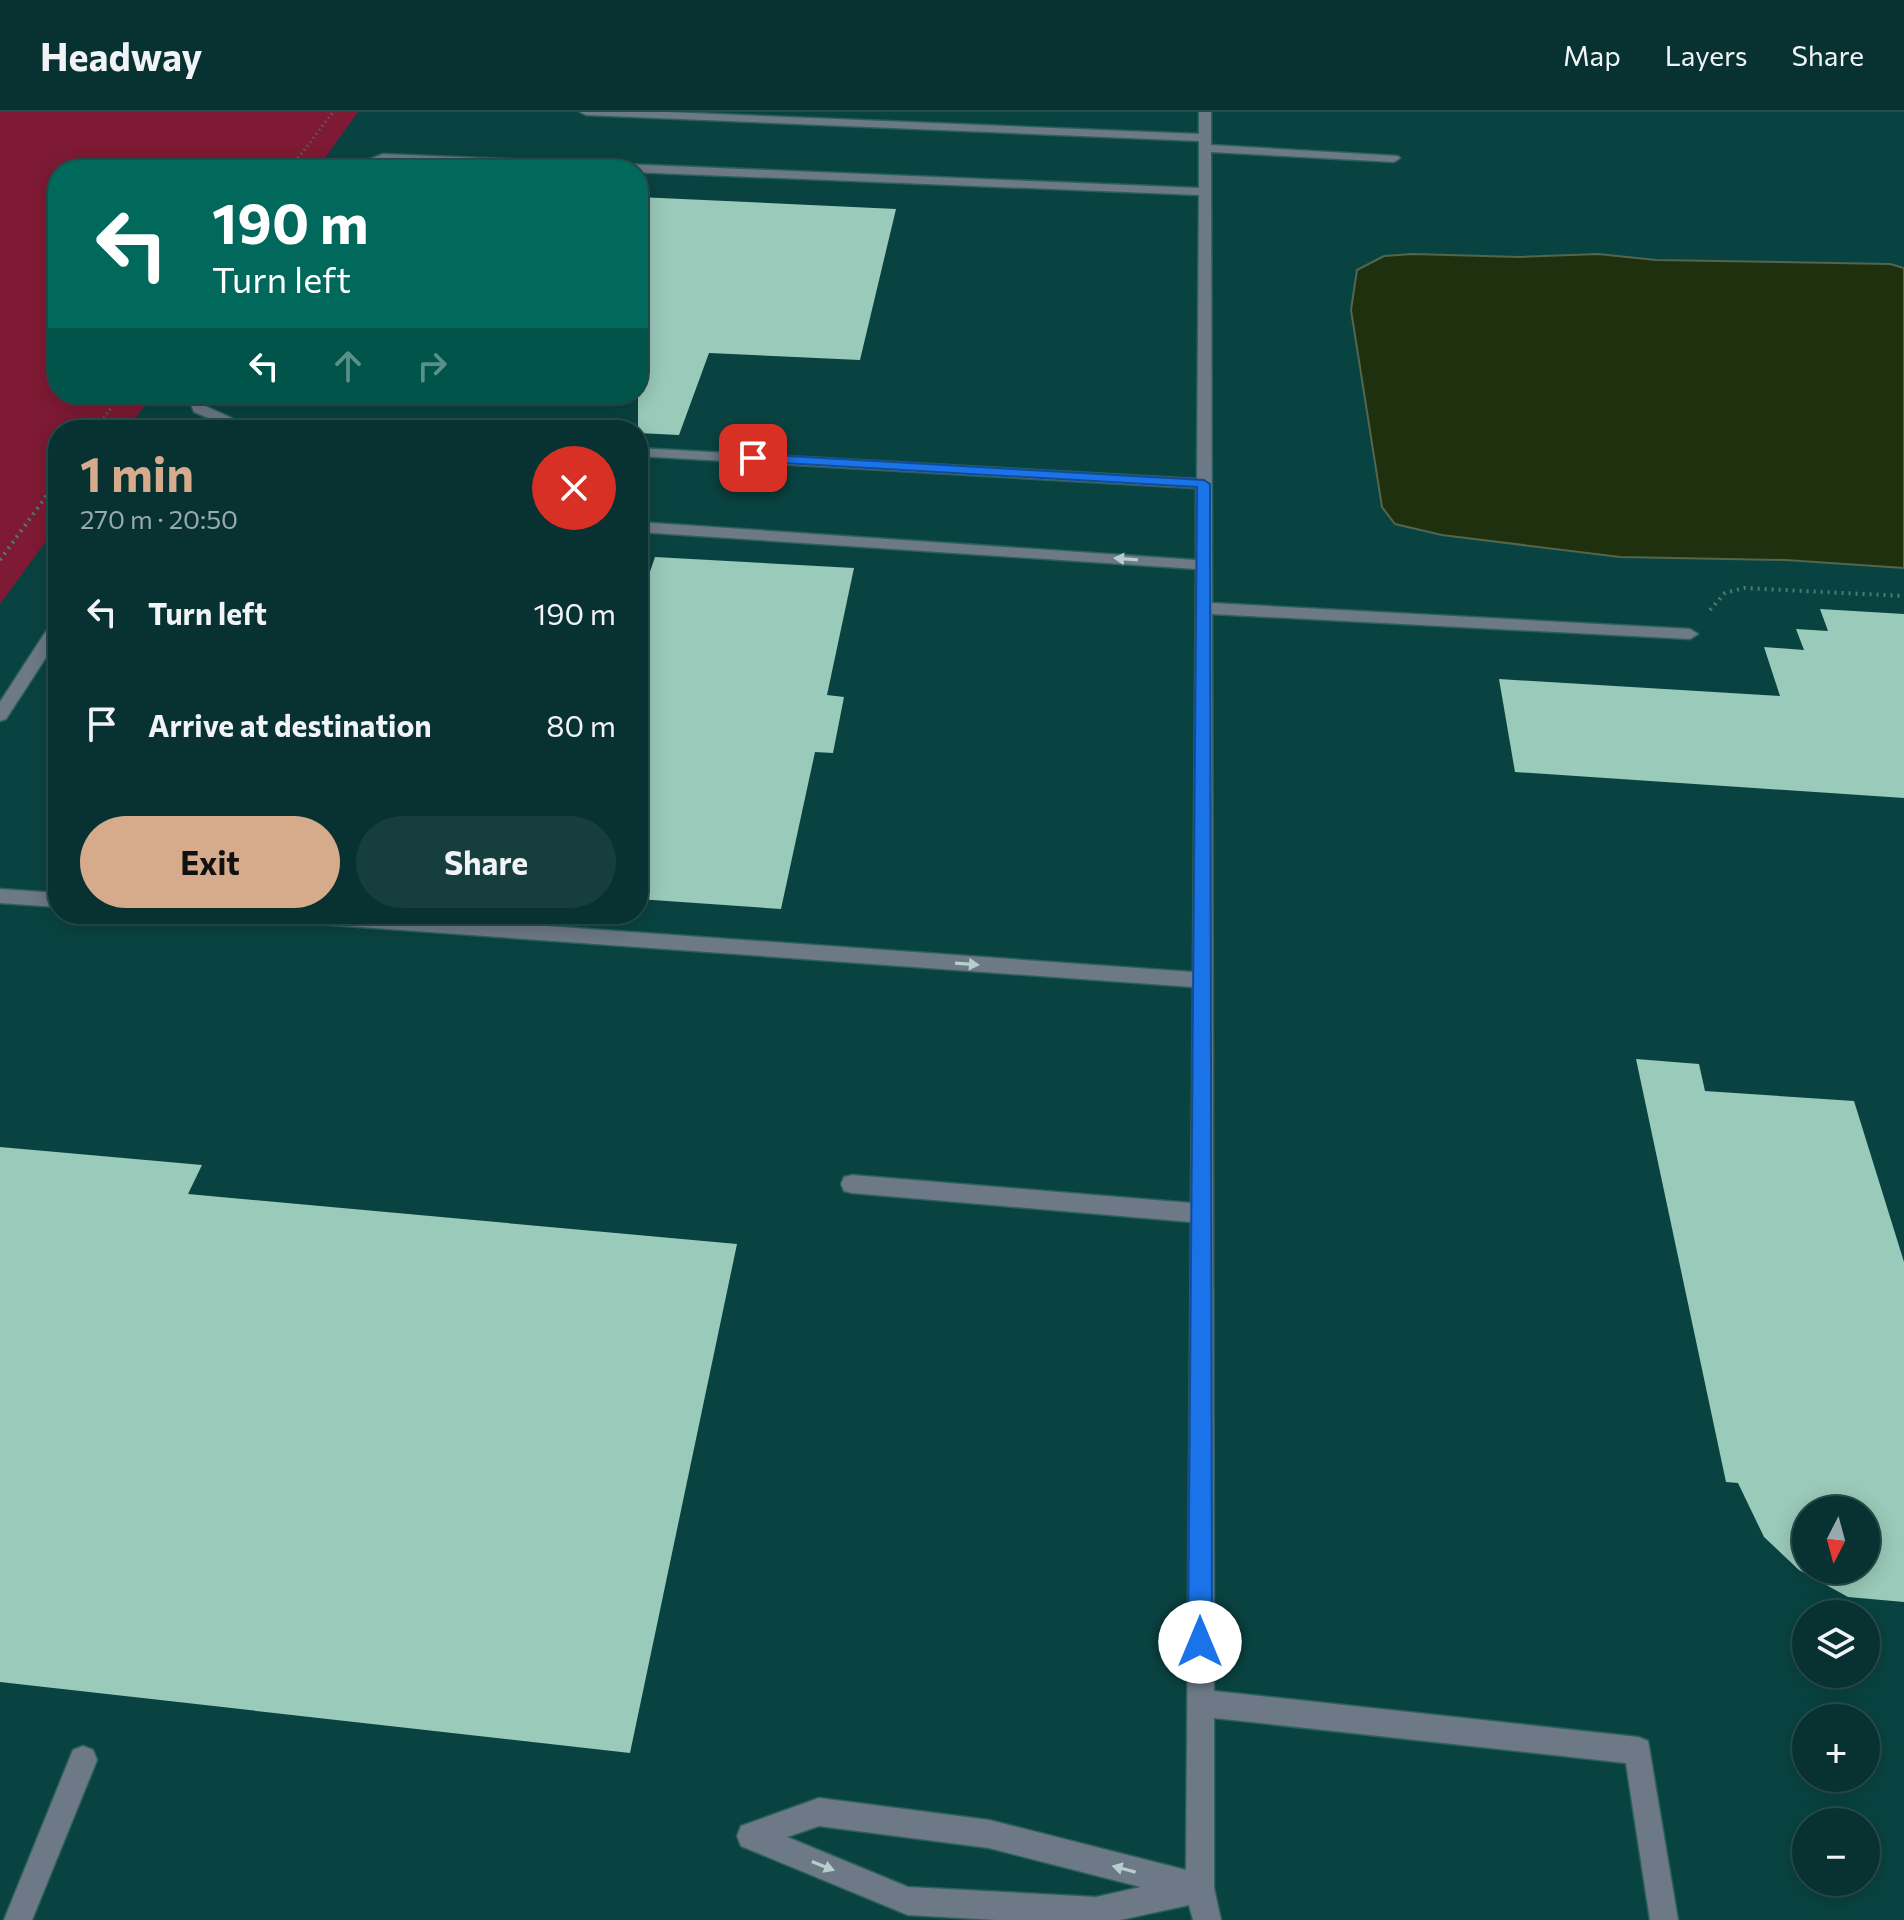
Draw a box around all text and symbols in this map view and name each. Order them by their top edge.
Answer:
text: Headway [40,32,202,79]
text: Map [1563,38,1621,72]
text: Layers [1665,38,1747,72]
text: Share [1791,38,1864,72]
text: 190 m [212,187,369,256]
icon: left [80,192,184,296]
text: Turn left [212,256,351,300]
icon: left [242,344,286,388]
icon: ahead [326,344,370,388]
icon: right [410,344,454,388]
pin [719,424,787,492]
icon: arrive [731,436,775,480]
text: 1 min [80,443,194,502]
button: close [532,446,616,530]
text: 270 m · 20:50 [80,503,238,534]
one-way arrow [1113,552,1138,565]
icon: left [80,590,124,634]
text: Turn left [148,594,267,631]
text: 190 m [533,594,616,631]
icon: arrive [80,702,124,746]
text: Arrive at destination [148,706,432,743]
text: 80 m [546,706,616,743]
button: Exit [80,816,340,908]
button: Share [356,816,616,908]
one-way arrow [955,958,980,971]
north arrow [1792,1496,1880,1584]
map controls [1792,1496,1880,1896]
position arrow [1158,1600,1242,1684]
button: layers [1792,1600,1880,1688]
button: + [1792,1704,1880,1792]
button: − [1792,1808,1880,1896]
one-way arrow [811,1860,835,1873]
one-way arrow [1112,1862,1137,1874]

